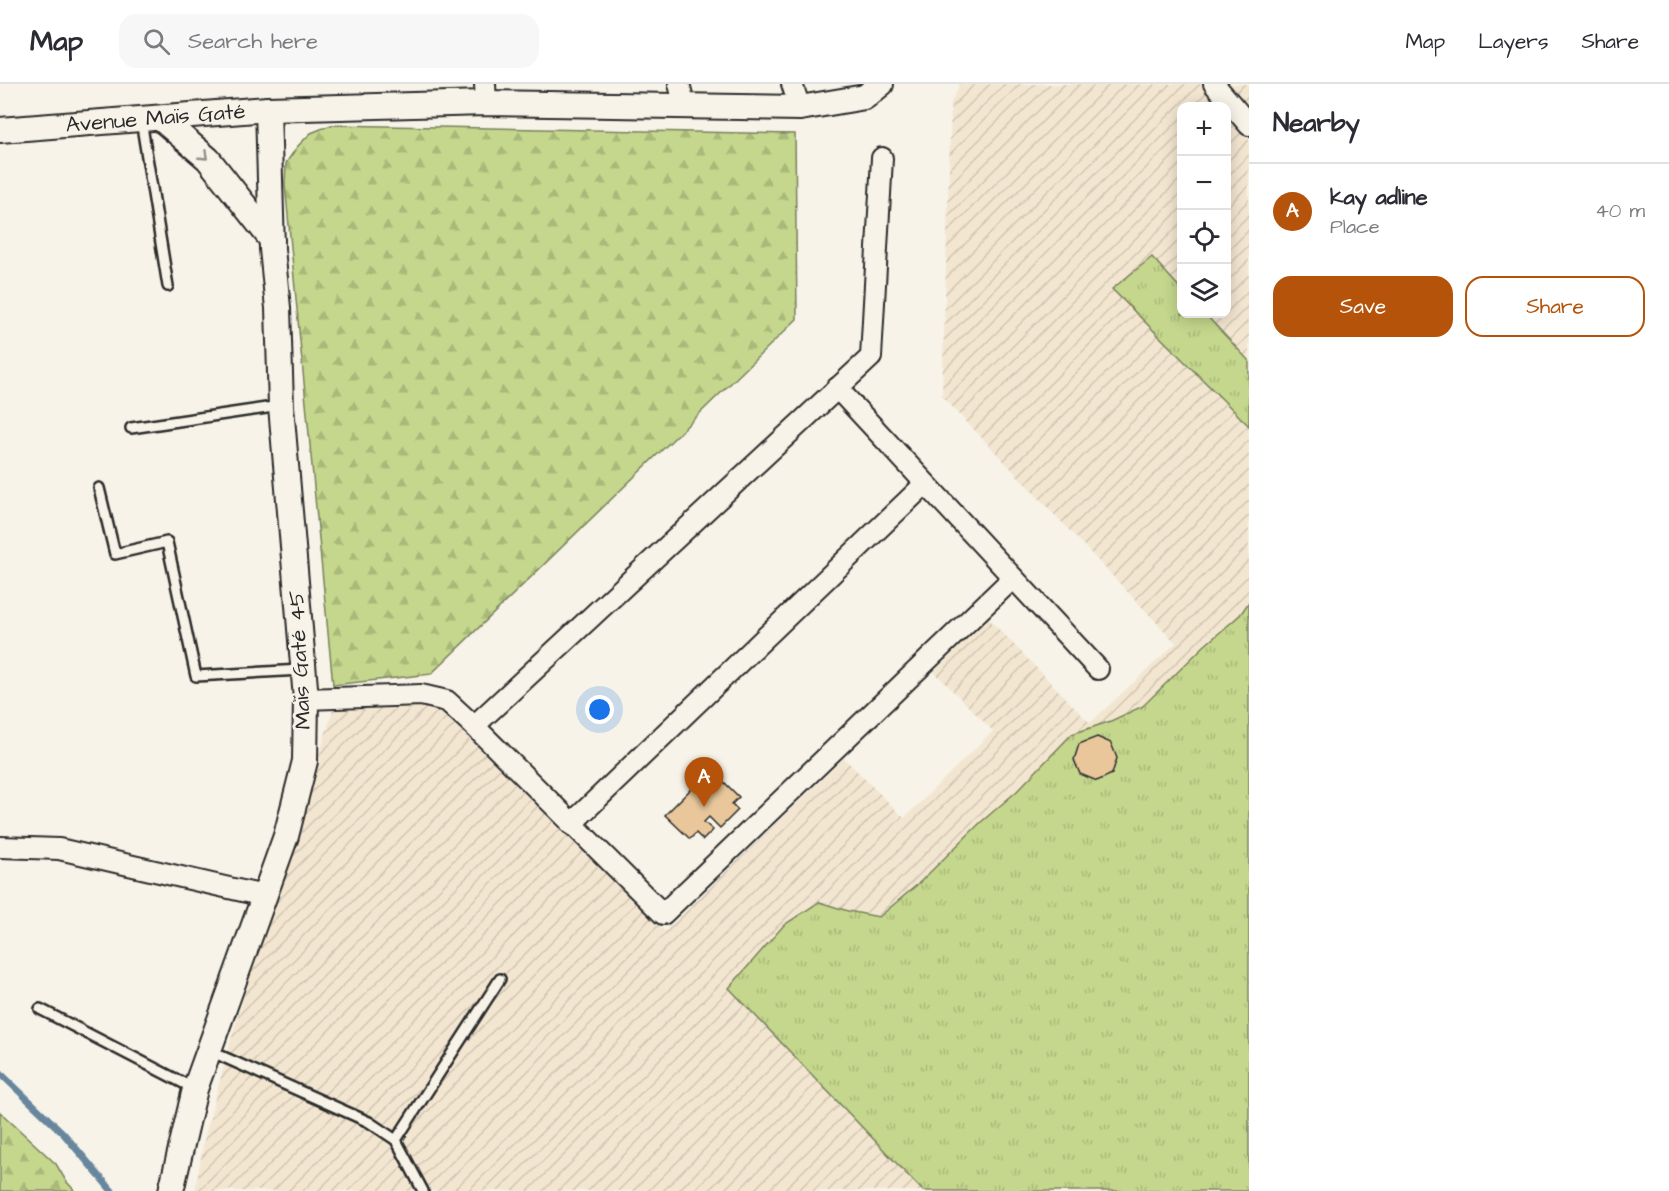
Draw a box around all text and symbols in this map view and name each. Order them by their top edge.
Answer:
search box [119,14,539,68]
text: Map [30,22,83,61]
icon: search [140,25,173,58]
text: Search here [188,26,318,57]
text: Map [1405,27,1445,56]
text: Layers [1478,27,1548,56]
text: Share [1581,27,1639,56]
street label: Avenue Maïs Gaté [65,95,247,140]
map controls [1177,102,1231,318]
button: + [1177,102,1231,156]
text: Nearby [1273,105,1360,141]
one-way arrow [197,149,208,160]
button: − [1177,156,1231,210]
text: kay adline [1330,182,1428,213]
text: A [1286,197,1299,225]
text: 40 m [1595,197,1645,225]
button: locate [1177,210,1231,264]
text: Place [1330,213,1380,241]
button: layers [1177,264,1231,318]
button: Save [1273,276,1453,337]
button: Share [1465,276,1645,337]
street label: Maïs Gaté 45 [281,589,319,730]
your location [585,695,614,724]
pin: A [684,758,724,807]

